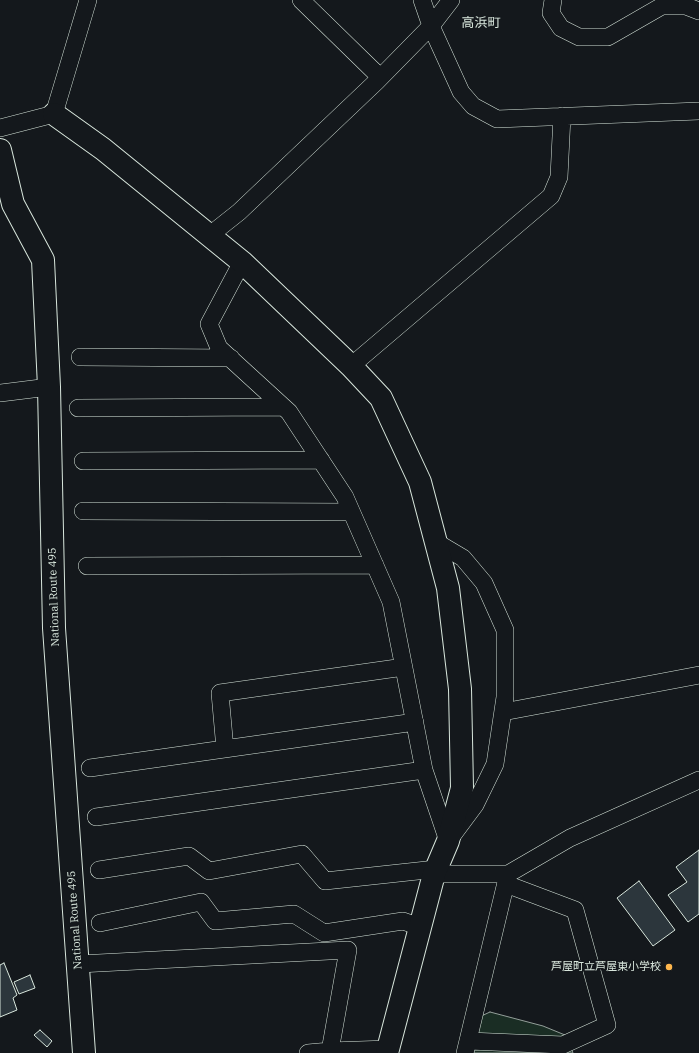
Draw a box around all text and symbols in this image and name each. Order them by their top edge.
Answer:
district label: 高浜町 [462,15,500,31]
street label: National Route 495 [46,547,62,647]
street label: National Route 495 [65,870,85,970]
place label: 芦屋町立芦屋東小学校 [551,960,661,974]
marker: 芦屋町立芦屋東小学校 [664,962,674,972]

